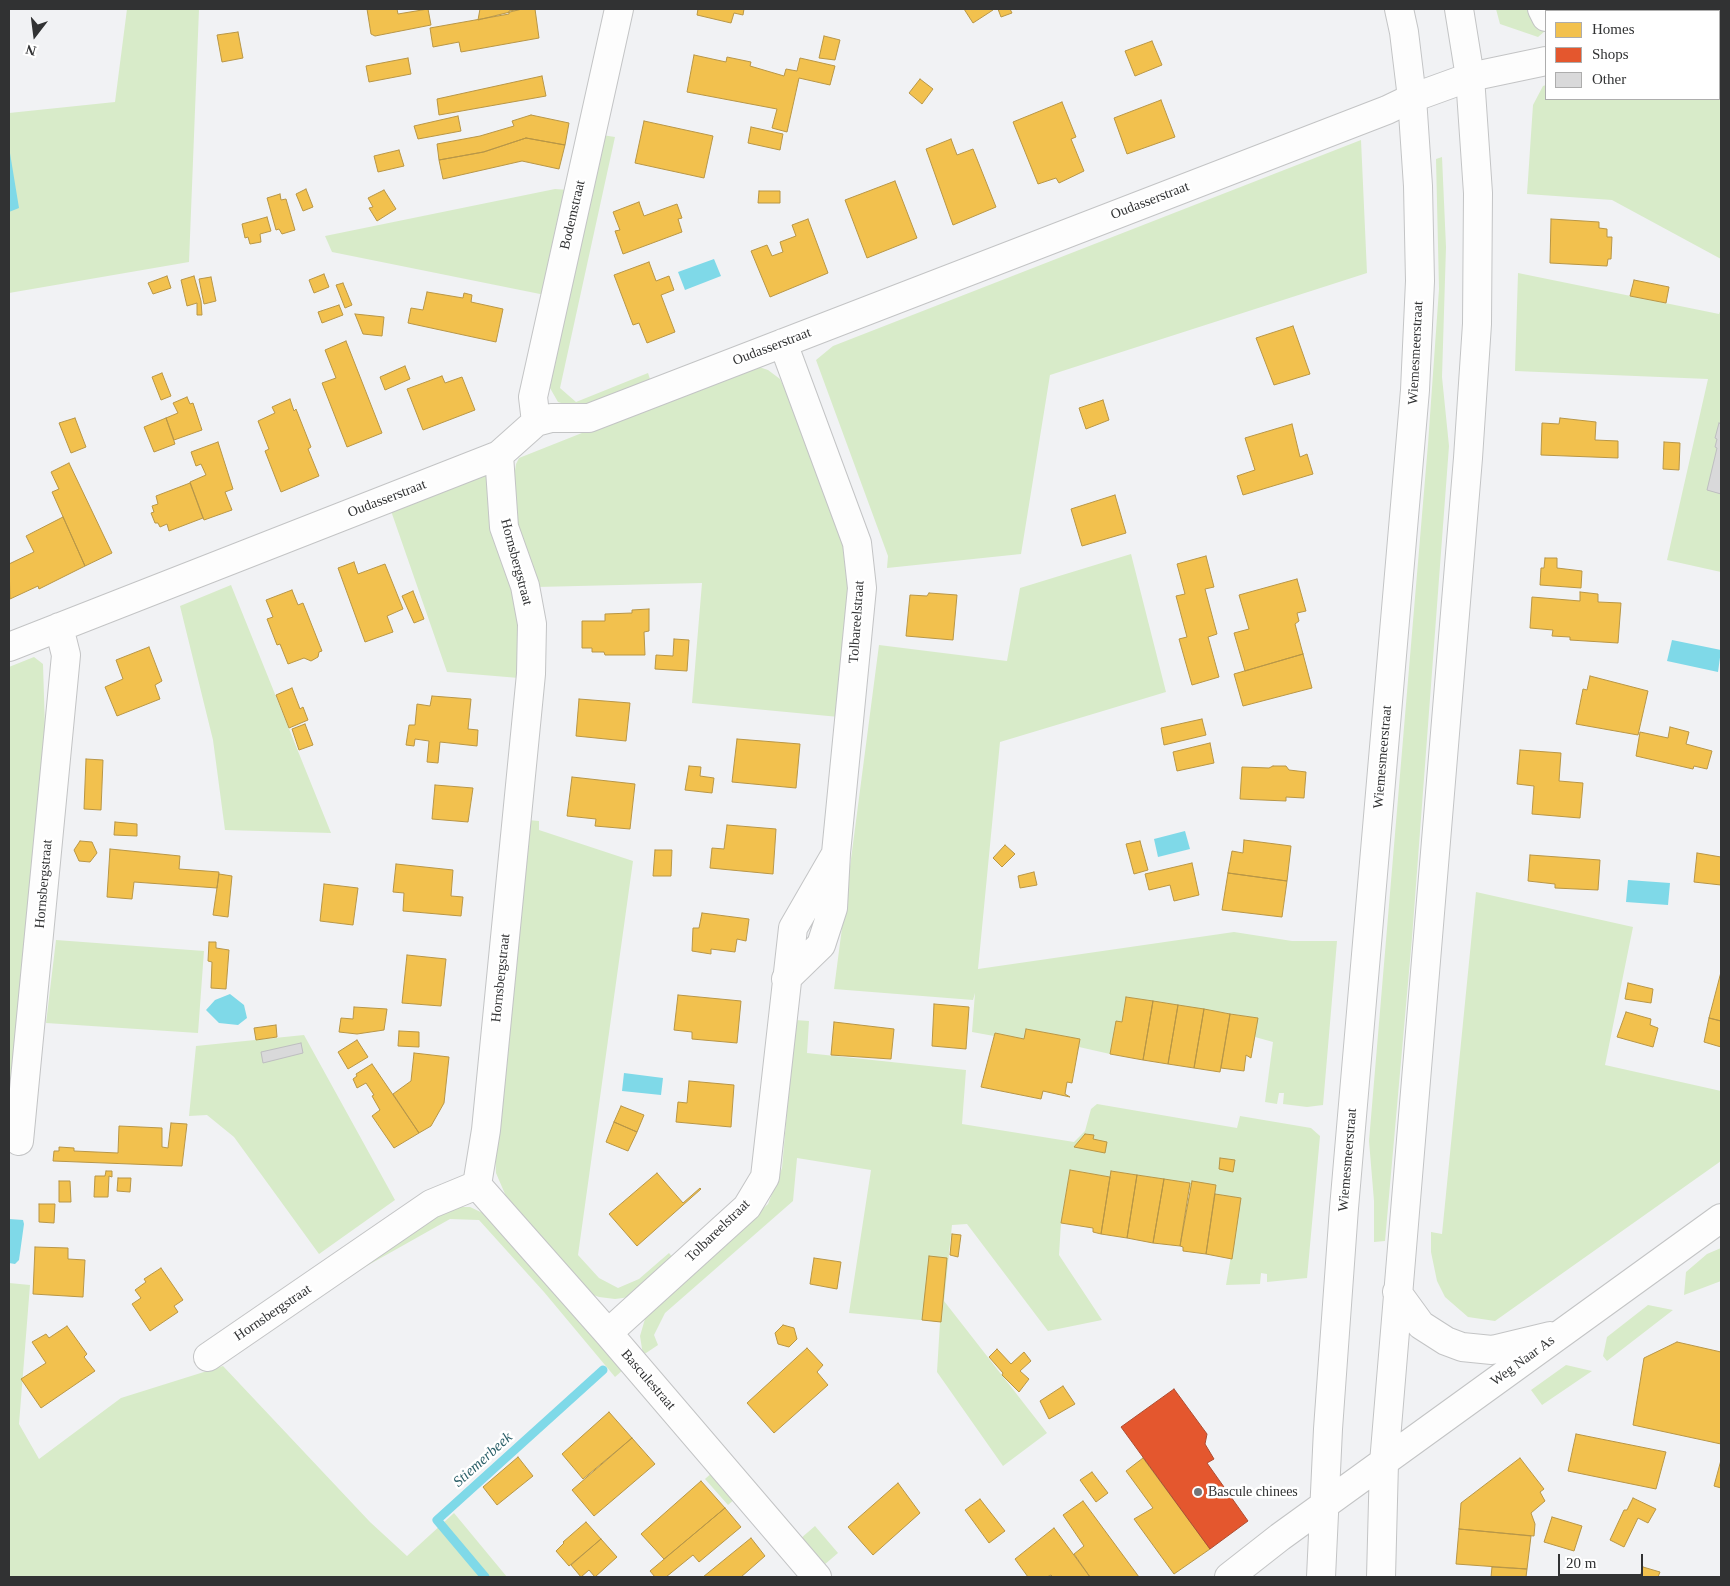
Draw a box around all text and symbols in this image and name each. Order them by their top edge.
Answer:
north arrow [10,10,60,60]
legend [1545,10,1720,100]
text: Homes [1592,21,1635,37]
text: N [24,41,38,59]
text: Shops [1592,46,1629,62]
text: Other [1592,71,1626,87]
street label: Oudasserstraat [1109,178,1191,224]
street label: Bodemstraat [557,179,589,251]
street label: Wiemesmeerstraat [1405,301,1427,405]
street label: Oudasserstraat [731,324,813,370]
street label: Oudasserstraat [346,476,428,522]
street label: Hornsbergstraat [496,517,536,607]
street label: Tolbareelstraat [846,580,868,664]
street label: Wiemesmeerstraat [1370,705,1396,809]
street label: Hornsbergstraat [32,839,56,929]
street label: Hornsbergstraat [488,933,514,1023]
street label: Wiemesmeerstraat [1335,1108,1361,1212]
street label: Tolbareelstraat [682,1196,754,1266]
street label: Hornsbergstraat [231,1281,315,1345]
street label: Weg Naar As [1488,1332,1558,1390]
street label: Basculestraat [617,1346,679,1414]
water label: Stiemerbeek [450,1429,516,1491]
place label: Bascule chinees [1208,1484,1298,1500]
marker: Bascule chinees [1192,1486,1204,1498]
scale bar [1560,1544,1645,1576]
text: 20 m [1566,1555,1596,1571]

